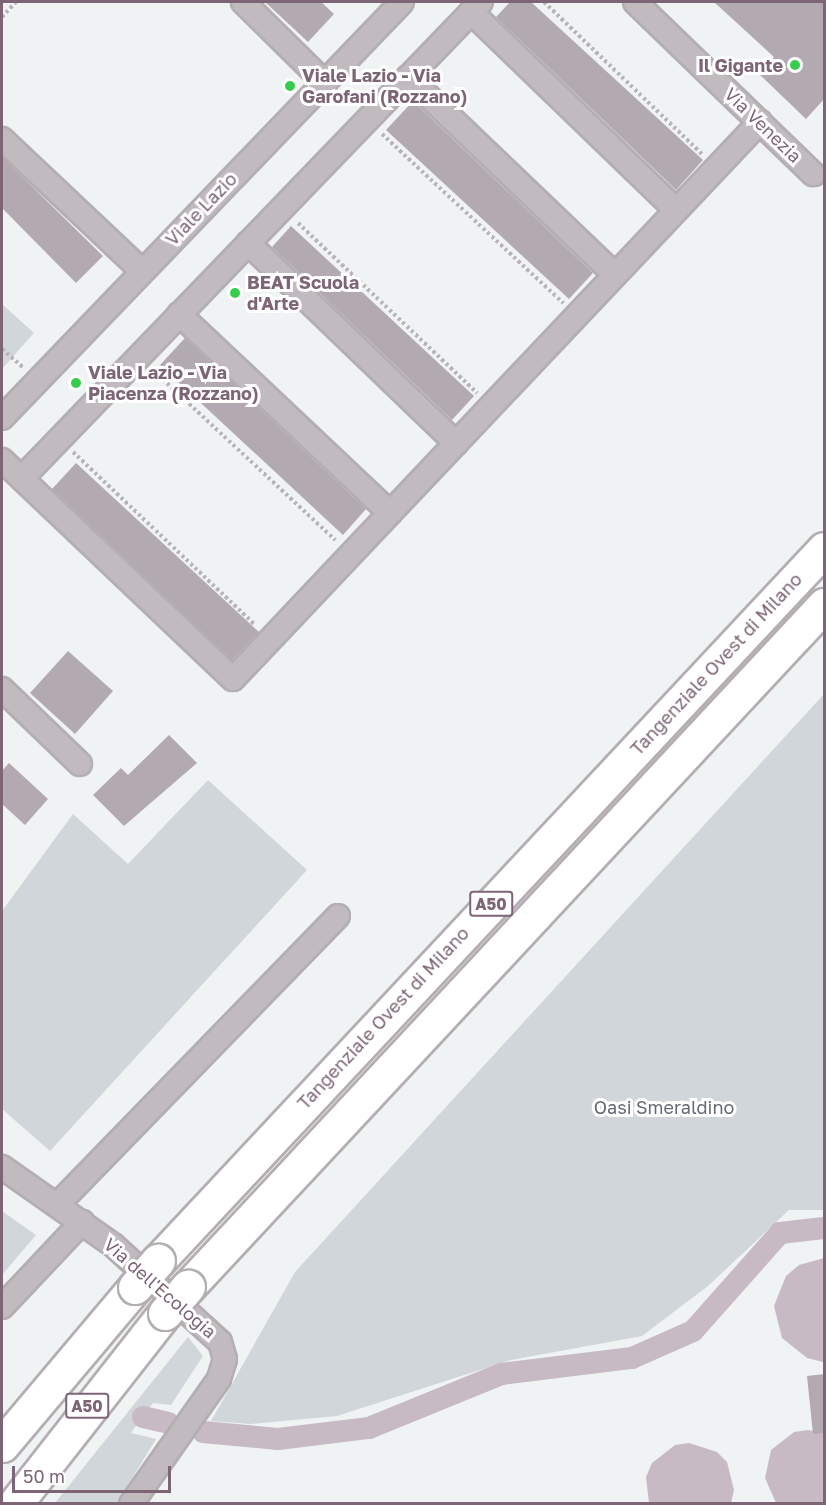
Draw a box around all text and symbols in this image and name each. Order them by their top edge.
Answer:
place label: Il Gigante [698,54,783,76]
marker: Il Gigante [788,58,802,72]
place label: Viale Lazio - Via Garofani (Rozzano) [302,65,467,107]
marker: Viale Lazio - Via Garofani (Rozzano) [283,79,297,93]
street label: Via Venezia [720,83,806,167]
street label: Viale Lazio [161,168,241,250]
place label: BEAT Scuola d'Arte [247,272,359,314]
marker: BEAT Scuola d'Arte [228,286,242,300]
place label: Viale Lazio - Via Piacenza (Rozzano) [88,362,259,404]
marker: Viale Lazio - Via Piacenza (Rozzano) [69,376,83,390]
street label: Tangenziale Ovest di Milano [626,568,806,760]
road number: A50 [468,891,514,917]
street label: Tangenziale Ovest di Milano [293,922,473,1114]
park label: Oasi Smeraldino [594,1096,734,1118]
street label: Via dell'Ecologia [99,1233,221,1343]
road number: A50 [64,1393,110,1419]
scale bar [15,1454,174,1492]
text: 50 m [23,1465,65,1487]

